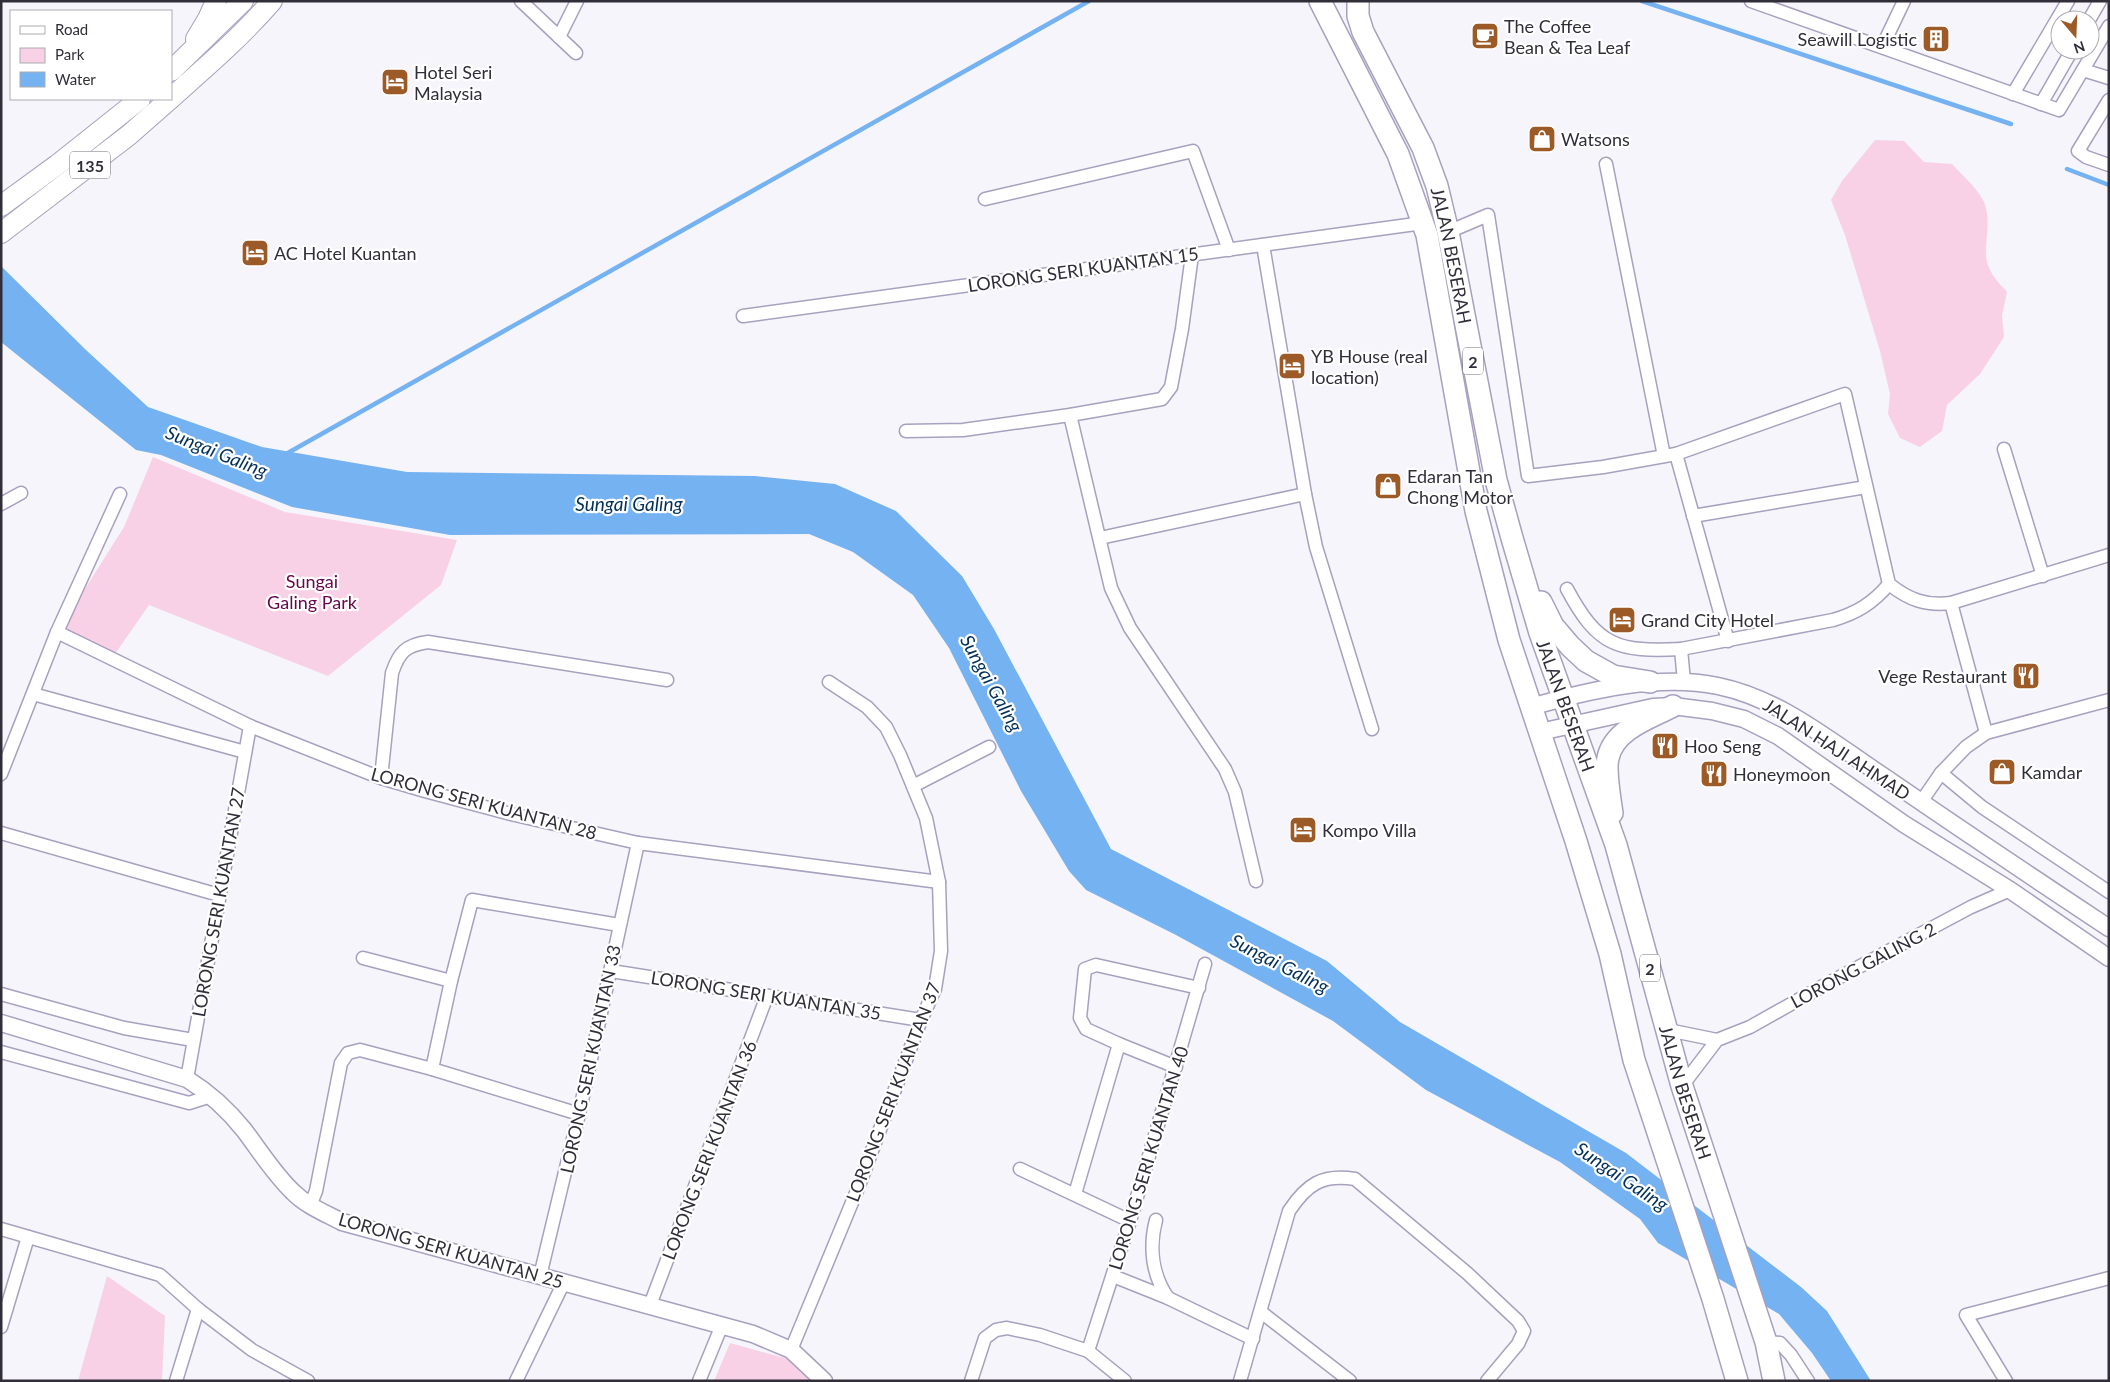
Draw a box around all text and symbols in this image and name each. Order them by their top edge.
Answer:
legend [10,10,172,100]
north arrow [2050,10,2100,60]
place label: The Coffee Bean & Tea Leaf [1504,15,1631,58]
text: Road [55,20,88,38]
cafe icon: The Coffee Bean & Tea Leaf [1470,21,1500,51]
building icon: Seawill Logistic [1921,24,1951,54]
place label: Seawill Logistic [1797,28,1917,50]
text: N [2072,38,2087,58]
text: Park [55,45,85,63]
place label: Hotel Seri Malaysia [414,61,492,104]
hotel icon: Hotel Seri Malaysia [380,67,410,97]
text: Water [55,70,96,88]
shop icon: Watsons [1527,124,1557,154]
place label: Watsons [1561,128,1630,150]
road number: 135 [70,152,110,178]
street label: JALAN BESERAH [1427,185,1477,326]
hotel icon: AC Hotel Kuantan [240,238,270,268]
place label: AC Hotel Kuantan [274,242,417,264]
street label: LORONG SERI KUANTAN 15 [966,242,1200,296]
place label: YB House (real location) [1311,345,1428,388]
road number: 2 [1463,348,1483,374]
hotel icon: YB House (real location) [1277,351,1307,381]
water label: Sungai Galing [163,420,272,482]
place label: Edaran Tan Chong Motor [1407,465,1513,508]
shop icon: Edaran Tan Chong Motor [1373,471,1403,501]
water label: Sungai Galing [575,492,684,515]
park label: Sungai Galing Park [267,570,358,613]
hotel icon: Grand City Hotel [1607,605,1637,635]
place label: Grand City Hotel [1641,609,1774,631]
water label: Sungai Galing [956,630,1028,736]
street label: JALAN BESERAH [1532,636,1600,775]
restaurant icon: Vege Restaurant [2011,661,2041,691]
place label: Vege Restaurant [1878,665,2008,687]
street label: JALAN HAJI AHMAD [1760,693,1914,805]
restaurant icon: Hoo Seng [1650,731,1680,761]
place label: Hoo Seng [1684,735,1761,757]
shop icon: Kamdar [1987,757,2017,787]
restaurant icon: Honeymoon [1699,759,1729,789]
place label: Kamdar [2021,761,2083,783]
street label: LORONG SERI KUANTAN 28 [369,762,599,844]
place label: Honeymoon [1733,763,1831,785]
street label: LORONG SERI KUANTAN 27 [187,785,249,1019]
hotel icon: Kompo Villa [1288,815,1318,845]
place label: Kompo Villa [1322,819,1416,841]
street label: LORONG GALING 2 [1787,917,1939,1013]
water label: Sungai Galing [1227,928,1334,998]
street label: LORONG SERI KUANTAN 33 [555,943,625,1175]
road number: 2 [1640,954,1660,981]
street label: LORONG SERI KUANTAN 35 [649,966,883,1024]
street label: LORONG SERI KUANTAN 37 [841,979,945,1205]
street label: JALAN BESERAH [1655,1023,1716,1162]
street label: LORONG SERI KUANTAN 36 [657,1037,761,1263]
street label: LORONG SERI KUANTAN 40 [1103,1043,1193,1273]
water label: Sungai Galing [1571,1136,1674,1216]
street label: LORONG SERI KUANTAN 25 [336,1207,566,1293]

